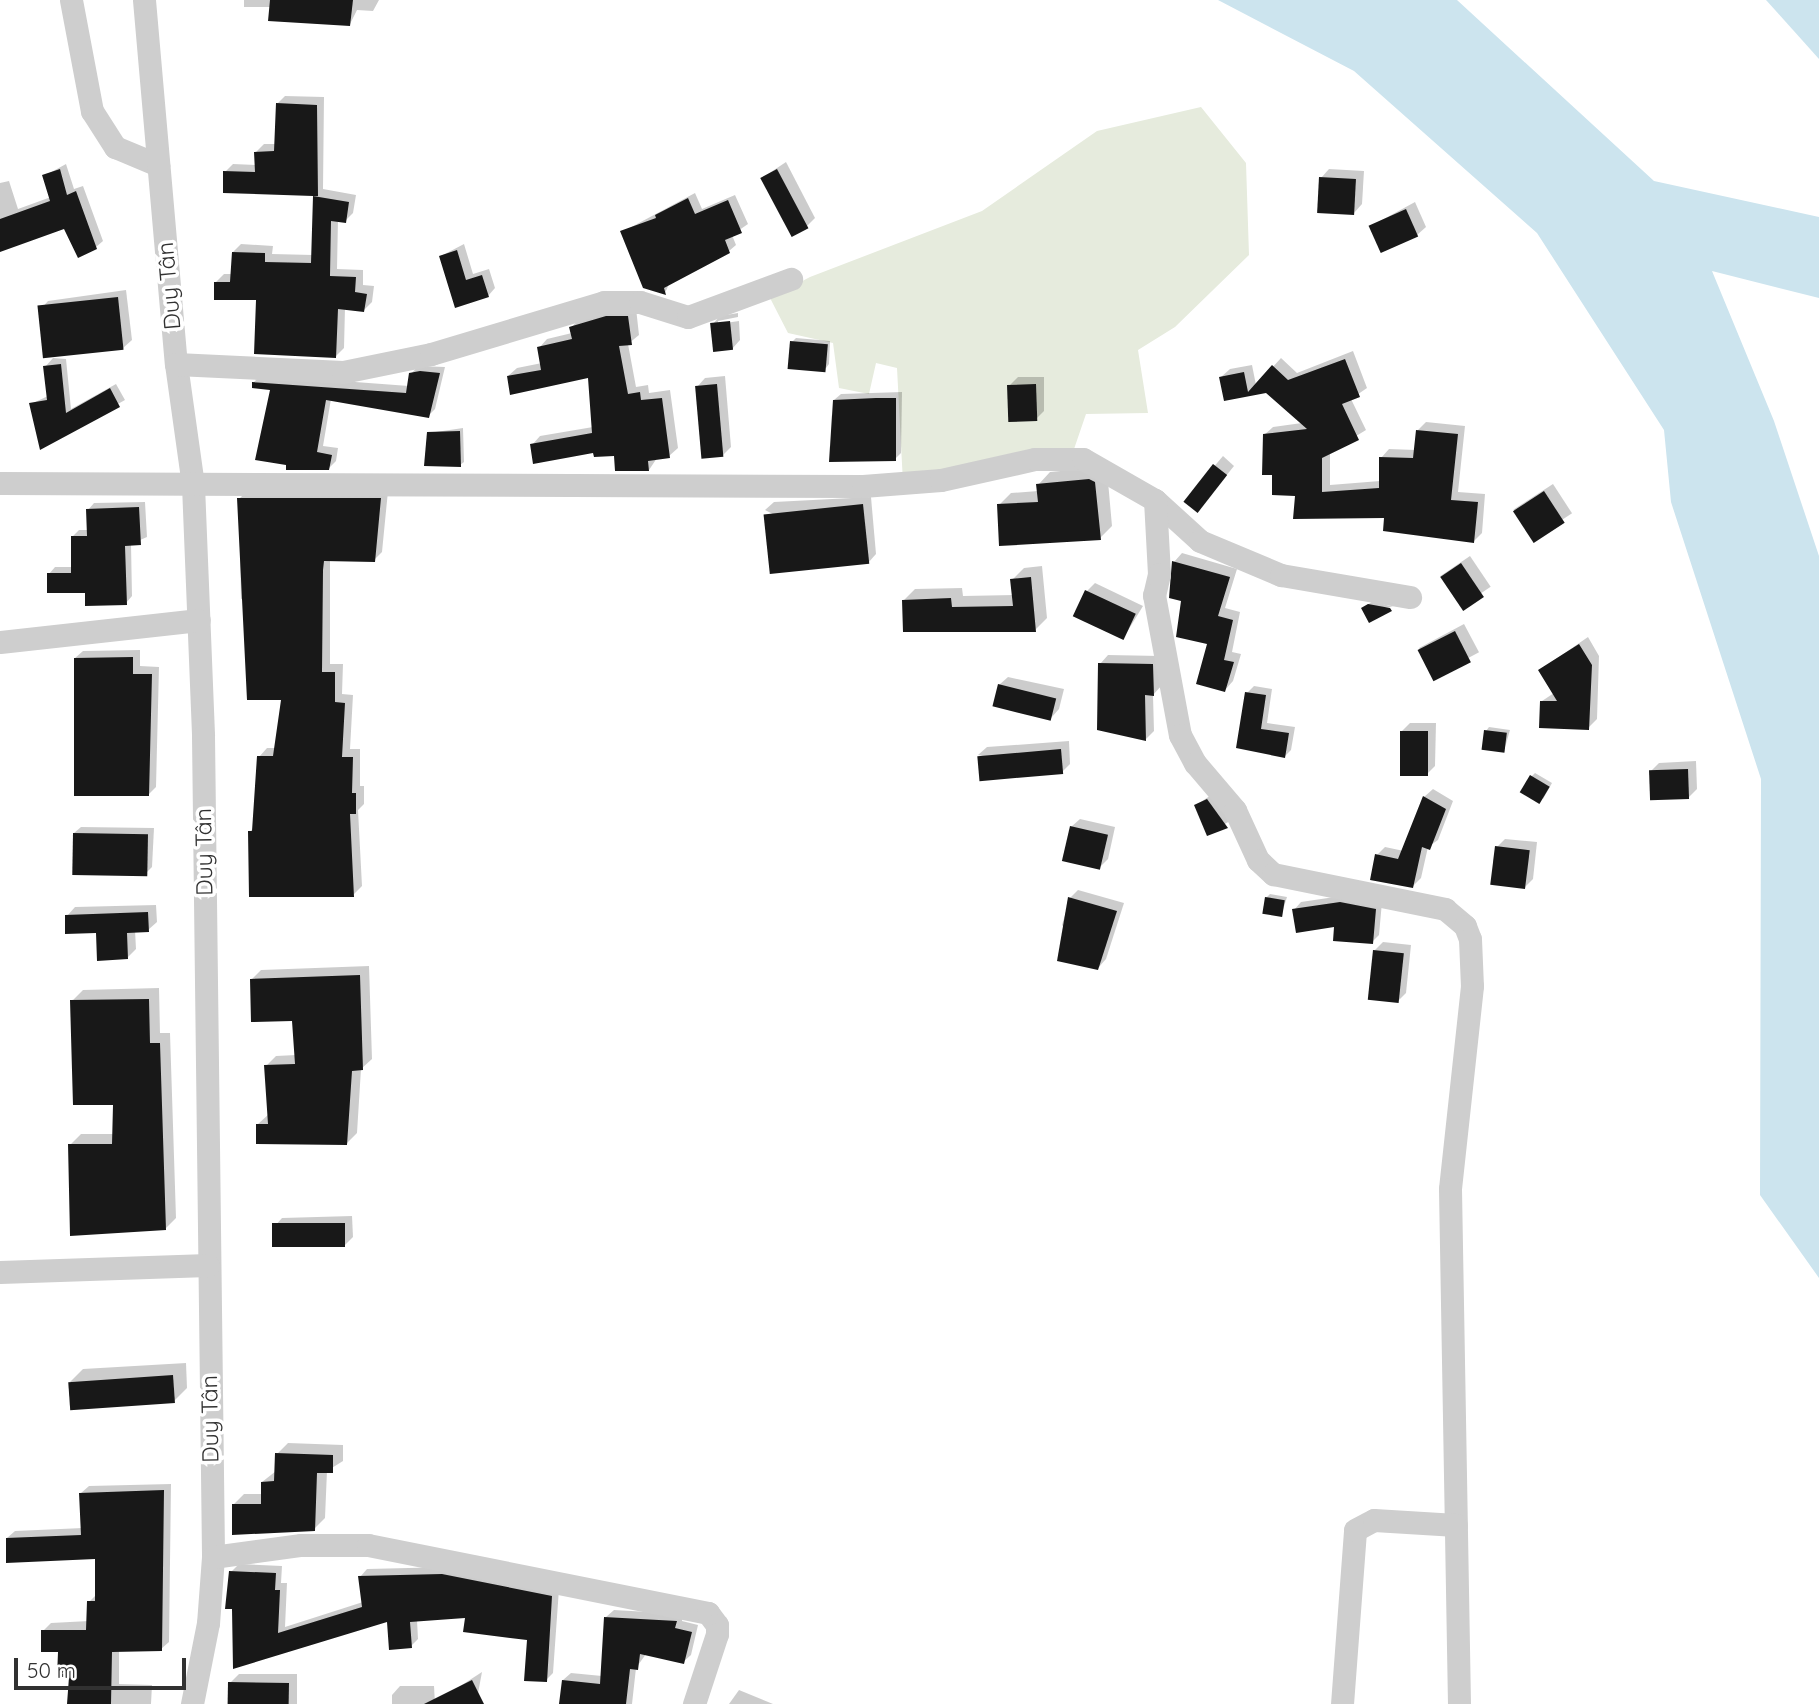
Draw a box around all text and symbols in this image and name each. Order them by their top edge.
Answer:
street label: Duy Tân [151,241,187,331]
street label: Duy Tân [189,808,219,896]
street label: Duy Tân [195,1375,225,1463]
scale bar [18,1644,189,1688]
text: 50 m [27,1657,76,1683]

